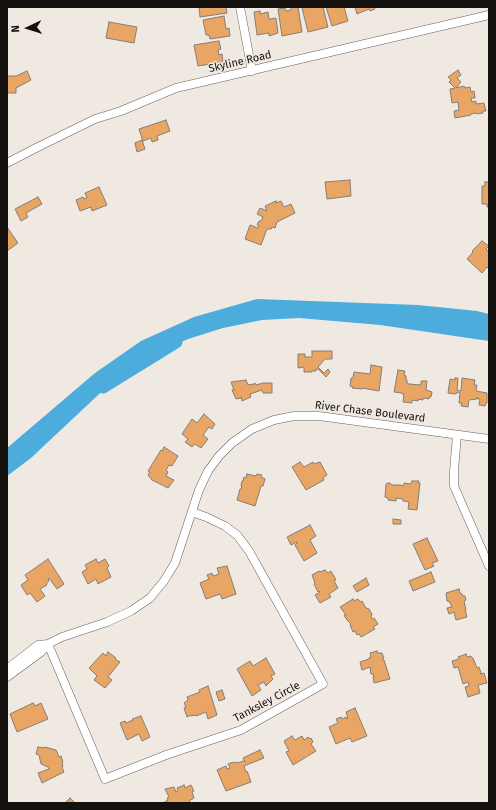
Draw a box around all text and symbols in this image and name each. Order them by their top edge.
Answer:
north arrow [8,8,48,48]
text: N [9,25,22,33]
street label: Skyline Road [207,48,273,76]
street label: River Chase Boulevard [314,399,426,425]
street label: Tanksley Circle [232,679,302,725]

